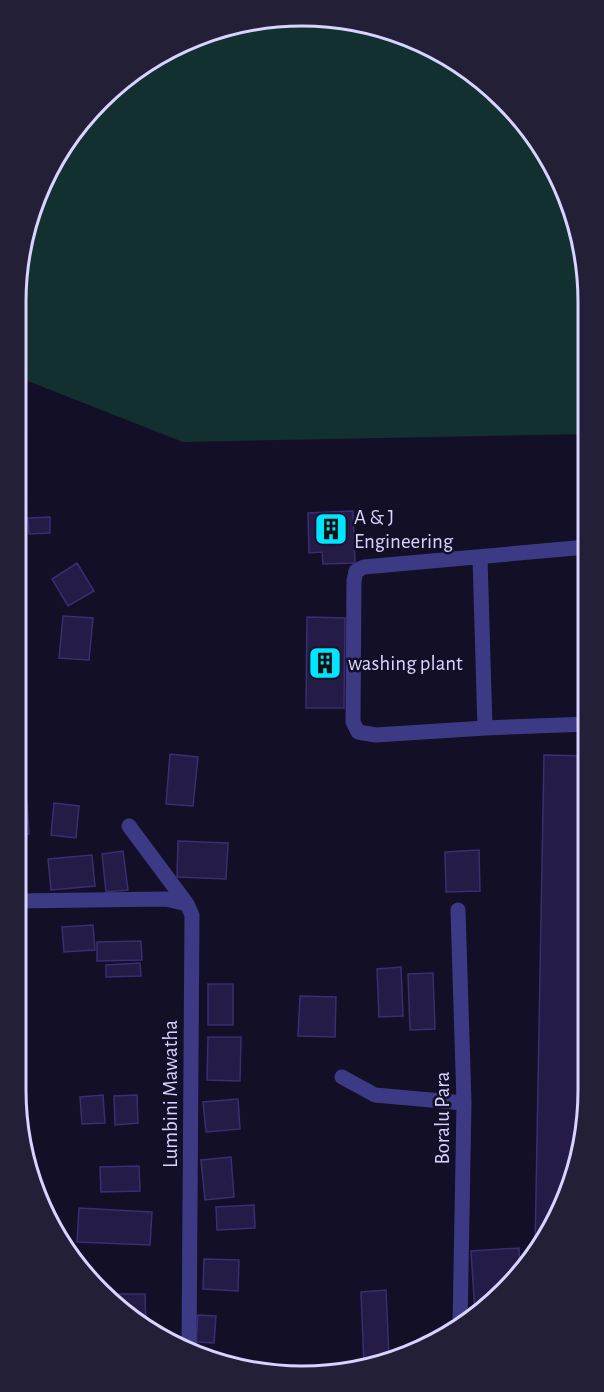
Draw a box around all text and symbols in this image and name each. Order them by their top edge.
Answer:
place label: A & J Engineering [354,507,454,552]
building icon: A & J Engineering [313,511,349,547]
building icon: washing plant [307,645,343,681]
place label: washing plant [348,653,463,674]
street label: Lumbini Mawatha [160,1020,181,1168]
street label: Boralu Para [432,1071,453,1164]

